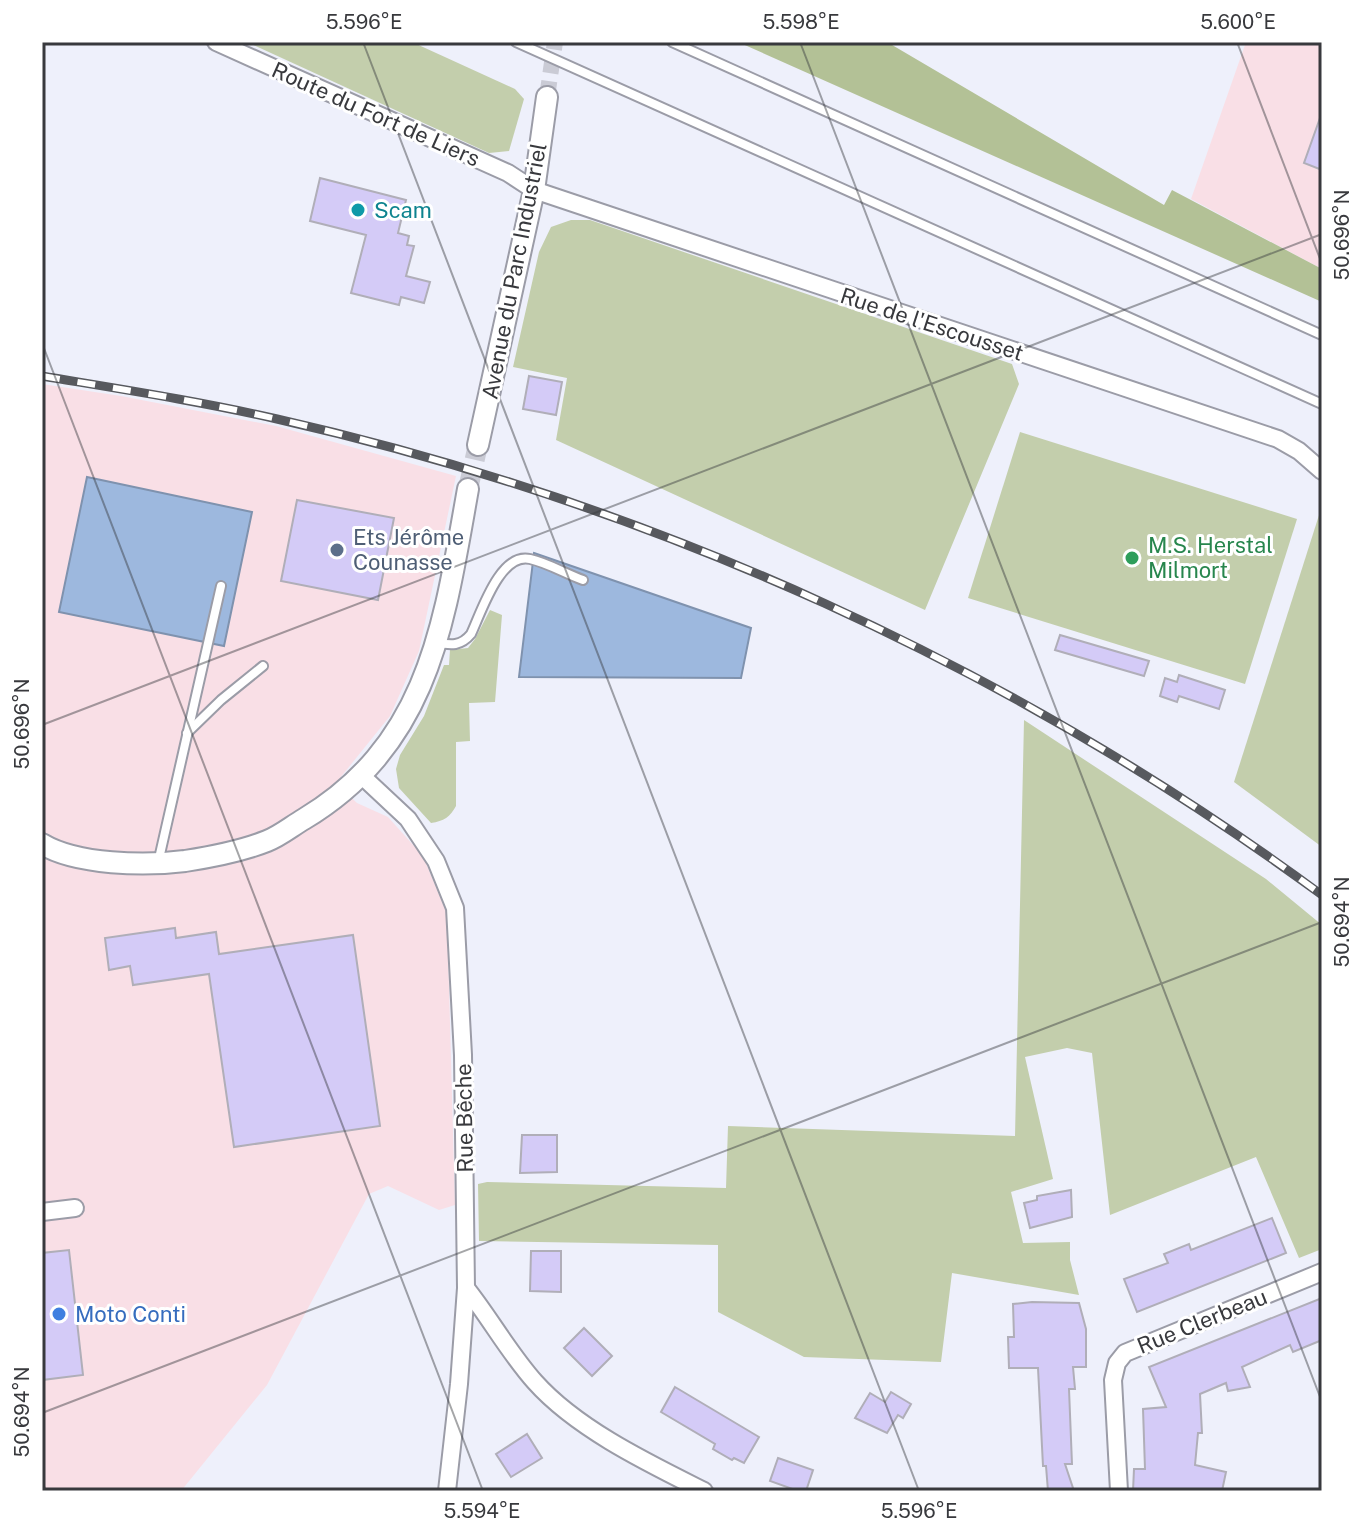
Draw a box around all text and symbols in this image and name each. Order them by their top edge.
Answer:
text: 5.596°E [326,10,402,34]
text: 5.598°E [762,10,840,34]
text: 5.600°E [1200,10,1276,34]
street label: Route du Fort de Liers [268,56,484,172]
street label: Avenue du Parc Industriel [476,141,552,401]
text: 50.696°N [1330,189,1354,281]
place label: Scam [374,197,432,223]
marker: Scam [349,201,367,219]
street label: Rue de l'Escousset [837,282,1027,366]
place label: Ets Jérôme Counasse [353,524,464,575]
place label: M.S. Herstal Milmort [1148,532,1273,583]
marker: Ets Jérôme Counasse [328,541,346,559]
marker: M.S. Herstal Milmort [1123,549,1141,567]
text: 50.696°N [10,678,34,770]
text: 50.694°N [1330,876,1354,968]
street label: Rue Bêche [450,1063,478,1173]
street label: Rue Clerbeau [1133,1283,1271,1359]
place label: Moto Conti [75,1301,186,1327]
marker: Moto Conti [50,1305,68,1323]
text: 50.694°N [10,1366,34,1458]
text: 5.594°E [444,1499,520,1523]
text: 5.596°E [881,1499,957,1523]

